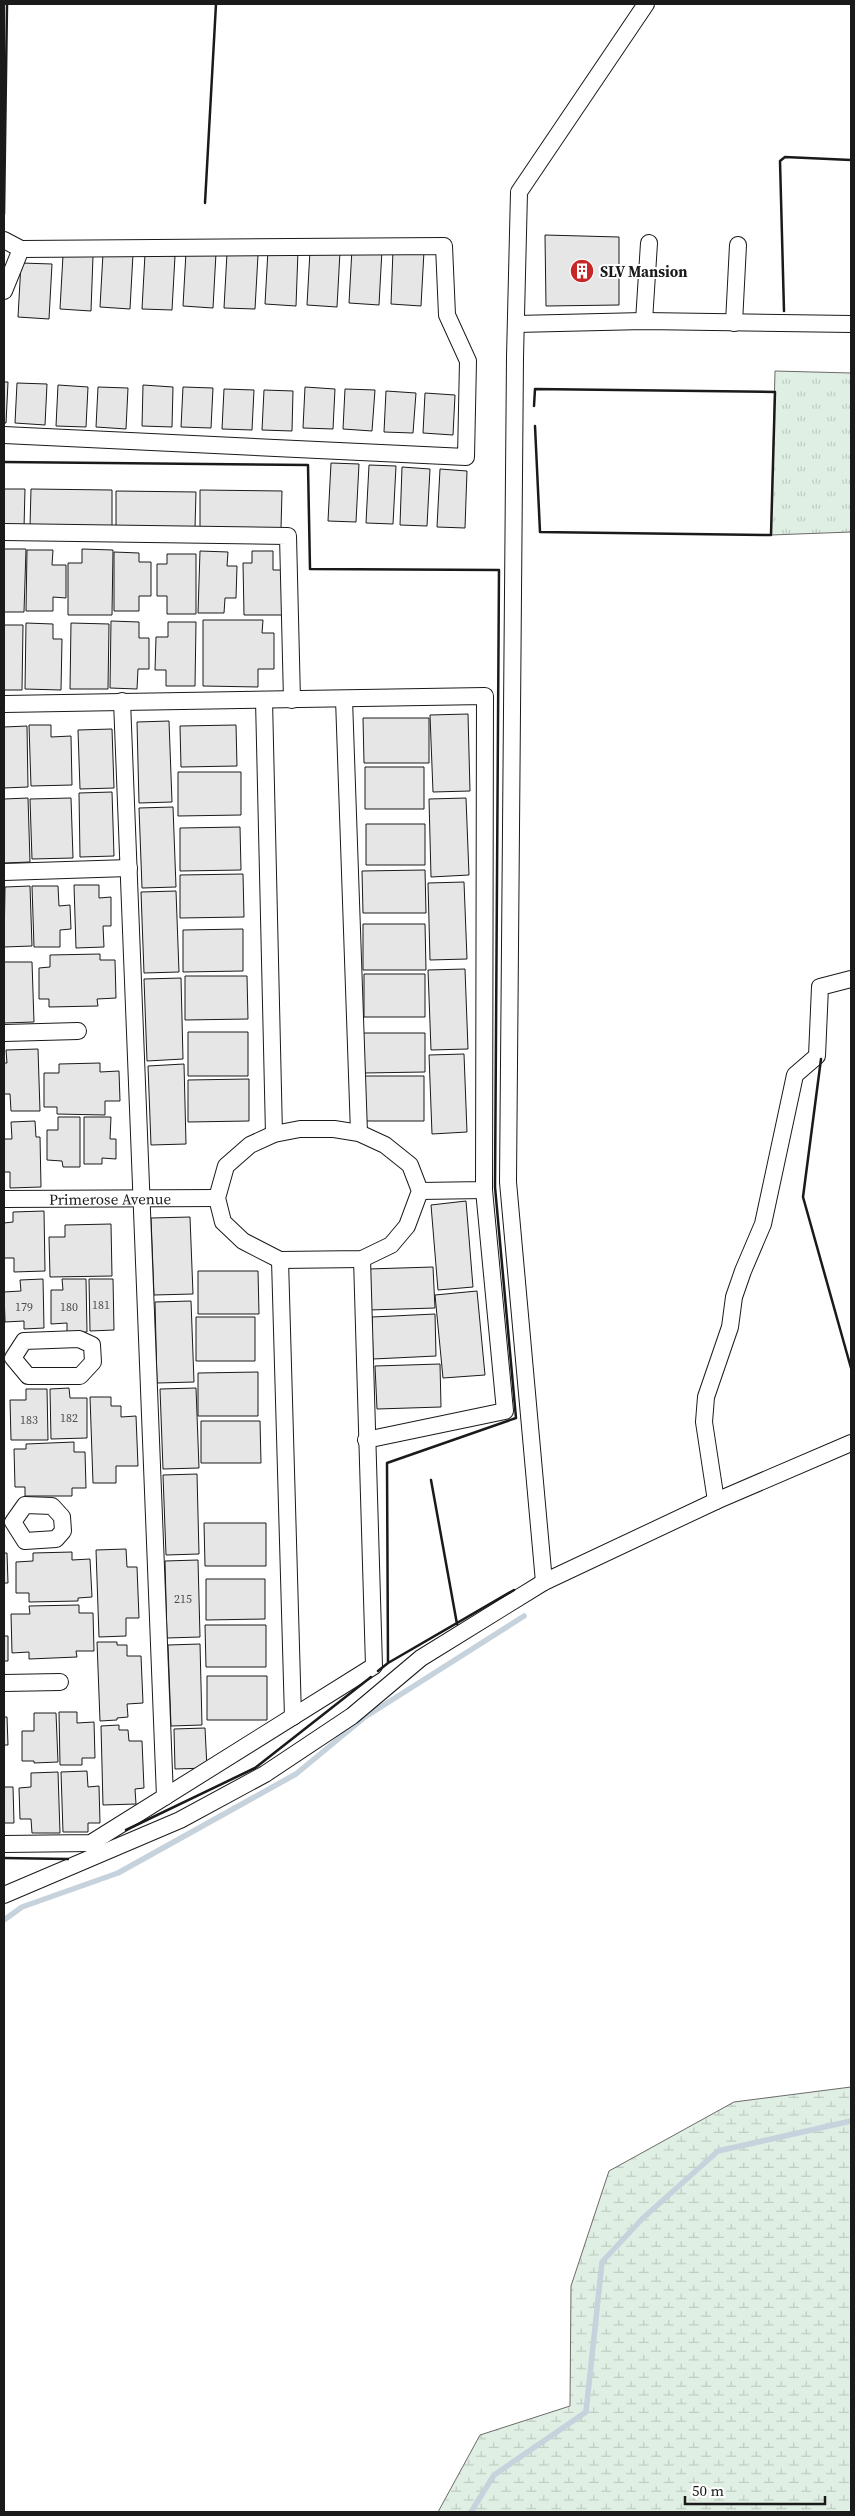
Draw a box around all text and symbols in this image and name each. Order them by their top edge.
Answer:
building icon: SLV Mansion [569,258,595,284]
place label: SLV Mansion [600,261,687,282]
street label: Primerose Avenue [49,1188,171,1209]
house number: 181 [92,1297,110,1313]
house number: 179 [15,1299,33,1315]
house number: 180 [60,1299,78,1315]
house number: 182 [60,1410,78,1426]
house number: 183 [20,1412,38,1428]
house number: 215 [174,1591,192,1607]
scale bar [685,2474,825,2506]
text: 50 m [692,2480,724,2501]

